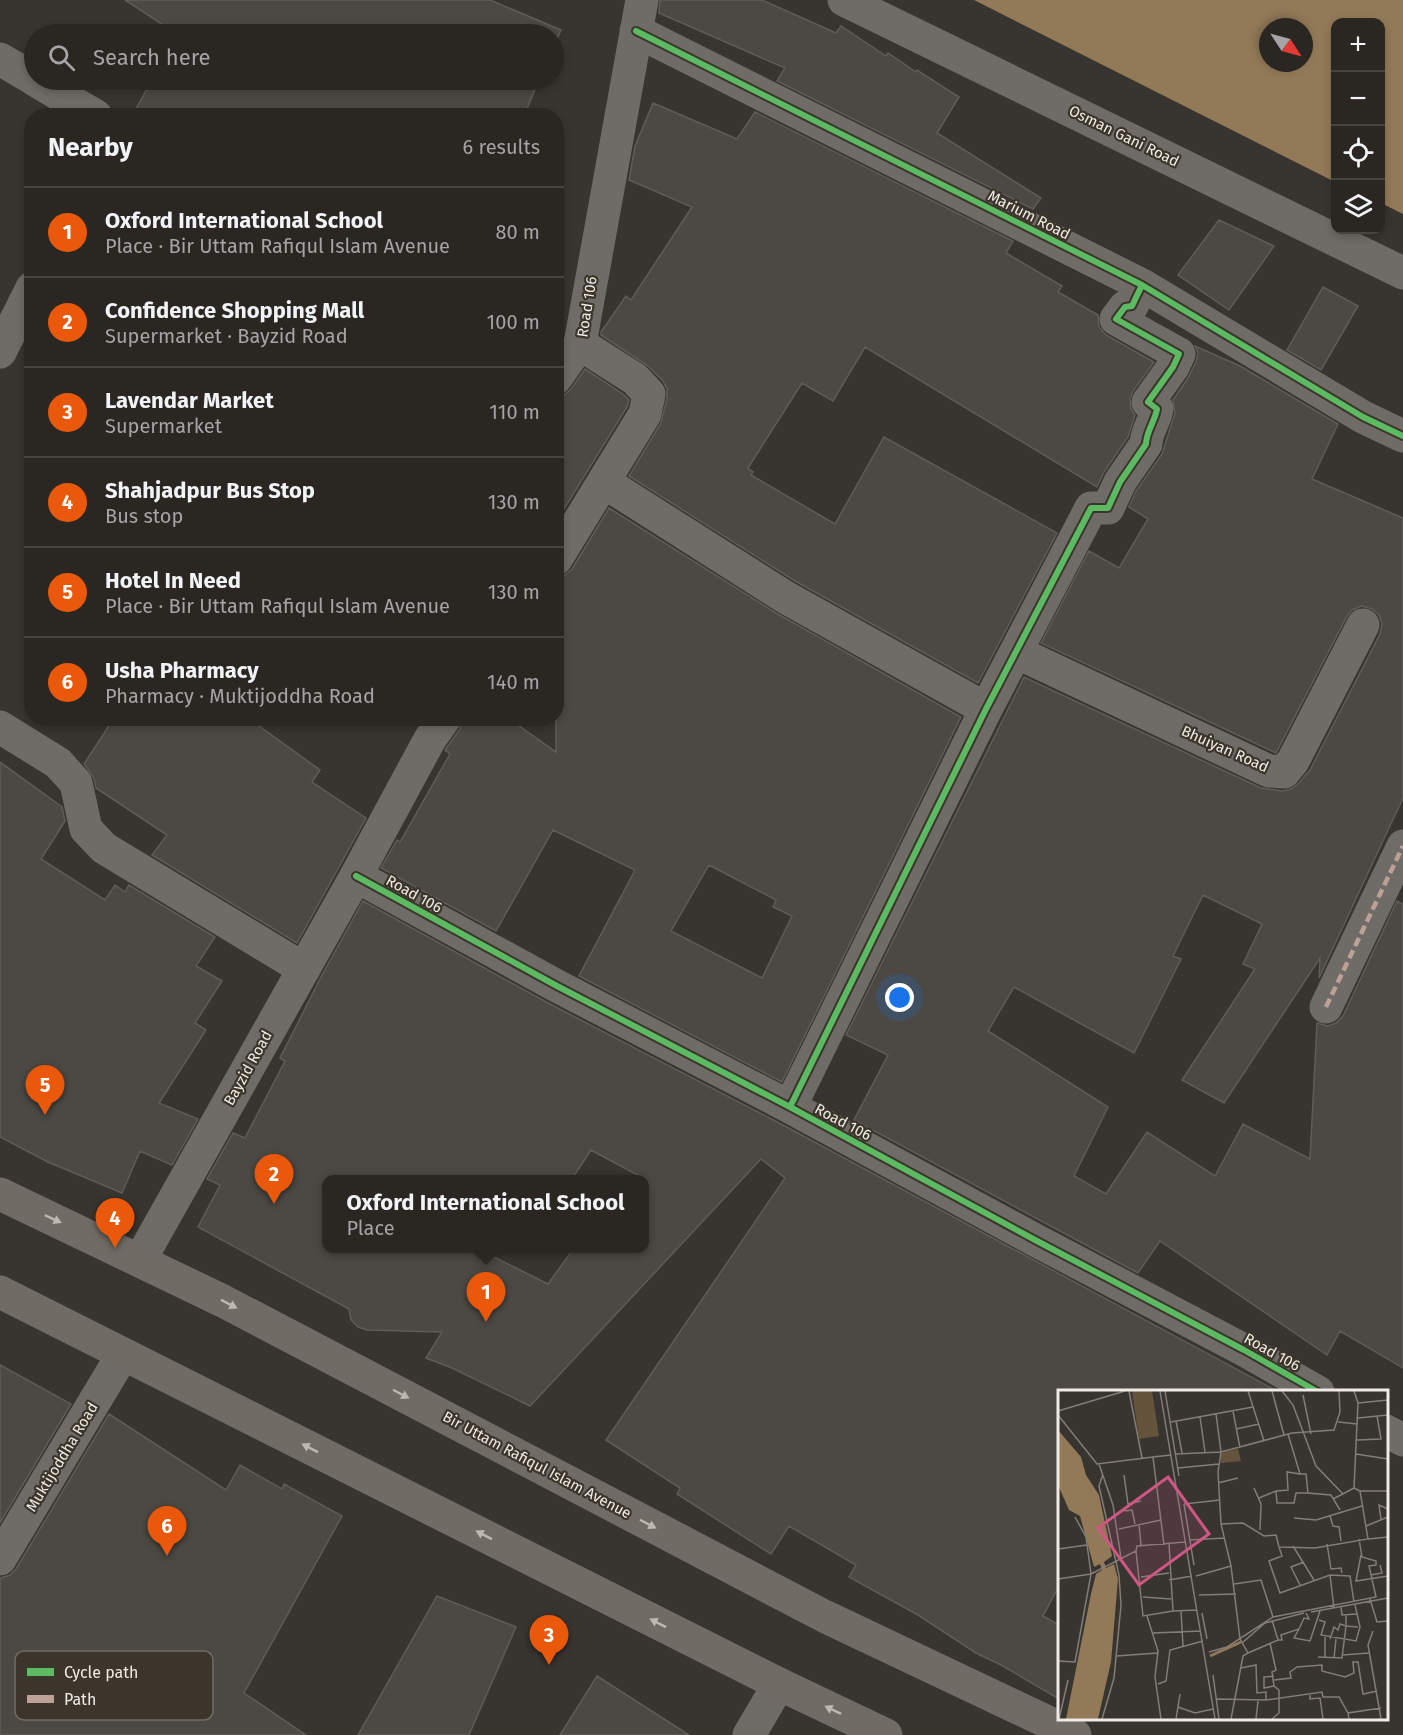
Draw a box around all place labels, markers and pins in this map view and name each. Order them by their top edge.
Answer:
pin: 5 [26,1066,64,1115]
pin: 2 [254,1154,294,1204]
pin: 4 [96,1198,134,1248]
pin: 1 [466,1272,506,1322]
pin: 6 [148,1506,186,1556]
pin: 3 [530,1616,568,1665]

